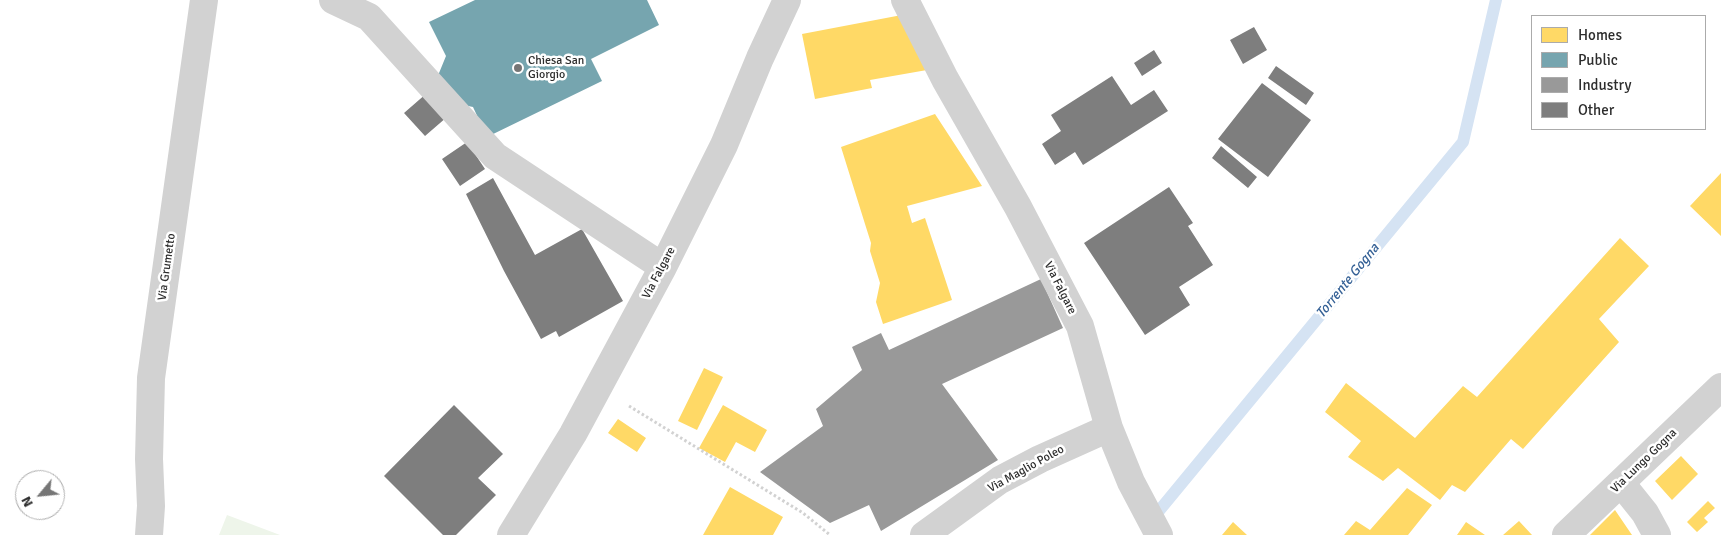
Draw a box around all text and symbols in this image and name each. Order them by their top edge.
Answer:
legend [1531,15,1706,130]
text: Homes [1578,26,1622,44]
text: Public [1578,51,1618,69]
place label: Chiesa San Giorgio [528,54,584,82]
marker: Chiesa San Giorgio [512,62,524,74]
text: Industry [1578,76,1631,94]
text: Other [1578,101,1614,119]
street label: Via Grumetto [155,232,179,302]
water label: Torrente Gogna [1313,240,1383,322]
street label: Via Falgare [639,245,679,301]
street label: Via Falgare [1041,259,1079,317]
street label: Via Lungo Gogna [1608,426,1680,496]
street label: Via Maglio Poleo [985,442,1067,496]
north arrow [15,470,65,520]
text: N [17,494,37,510]

